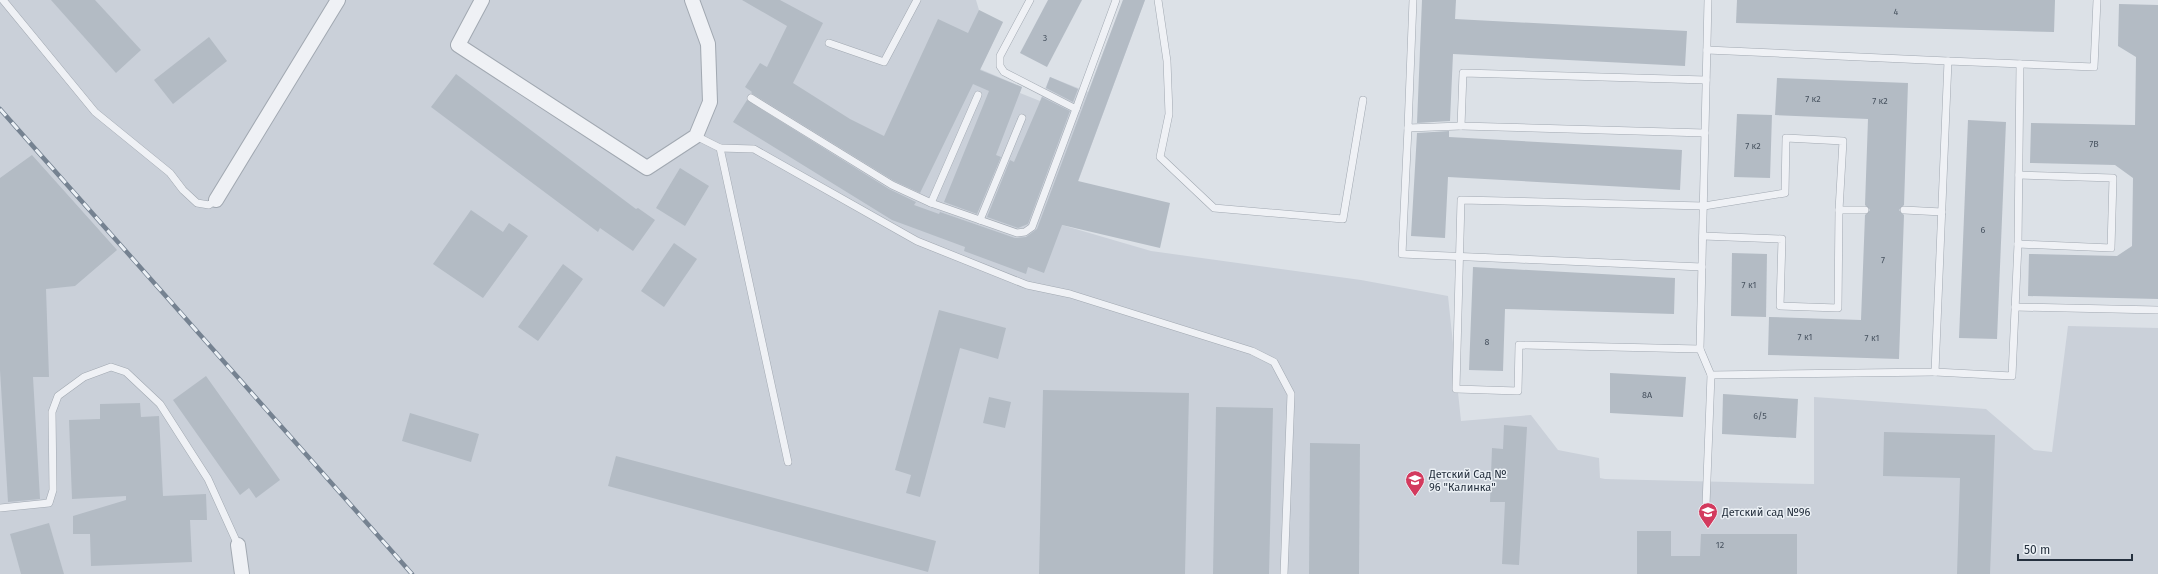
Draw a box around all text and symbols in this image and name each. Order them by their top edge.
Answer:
house number: 4 [1894,7,1899,17]
house number: 3 [1043,33,1047,43]
house number: 7 к2 [1805,94,1821,104]
house number: 7 к2 [1872,96,1888,106]
house number: 7В [2089,139,2099,149]
house number: 7 к2 [1745,141,1761,151]
house number: 6 [1981,225,1986,235]
house number: 7 [1881,255,1885,265]
house number: 7 к1 [1742,280,1756,290]
house number: 7 к1 [1798,332,1812,342]
house number: 7 к1 [1865,333,1879,343]
house number: 8 [1485,337,1490,347]
house number: 8А [1642,390,1653,400]
house number: 6/5 [1753,411,1767,421]
place label: Детский Сад № 96 "Калинка" [1428,468,1507,494]
school or university icon: Детский Сад № 96 "Калинка" [1404,469,1426,497]
school or university icon: Детский сад №96 [1697,501,1719,529]
place label: Детский сад №96 [1721,506,1811,519]
scale bar [2018,536,2132,562]
house number: 12 [1716,540,1724,550]
text: 50 m [2024,543,2050,557]

